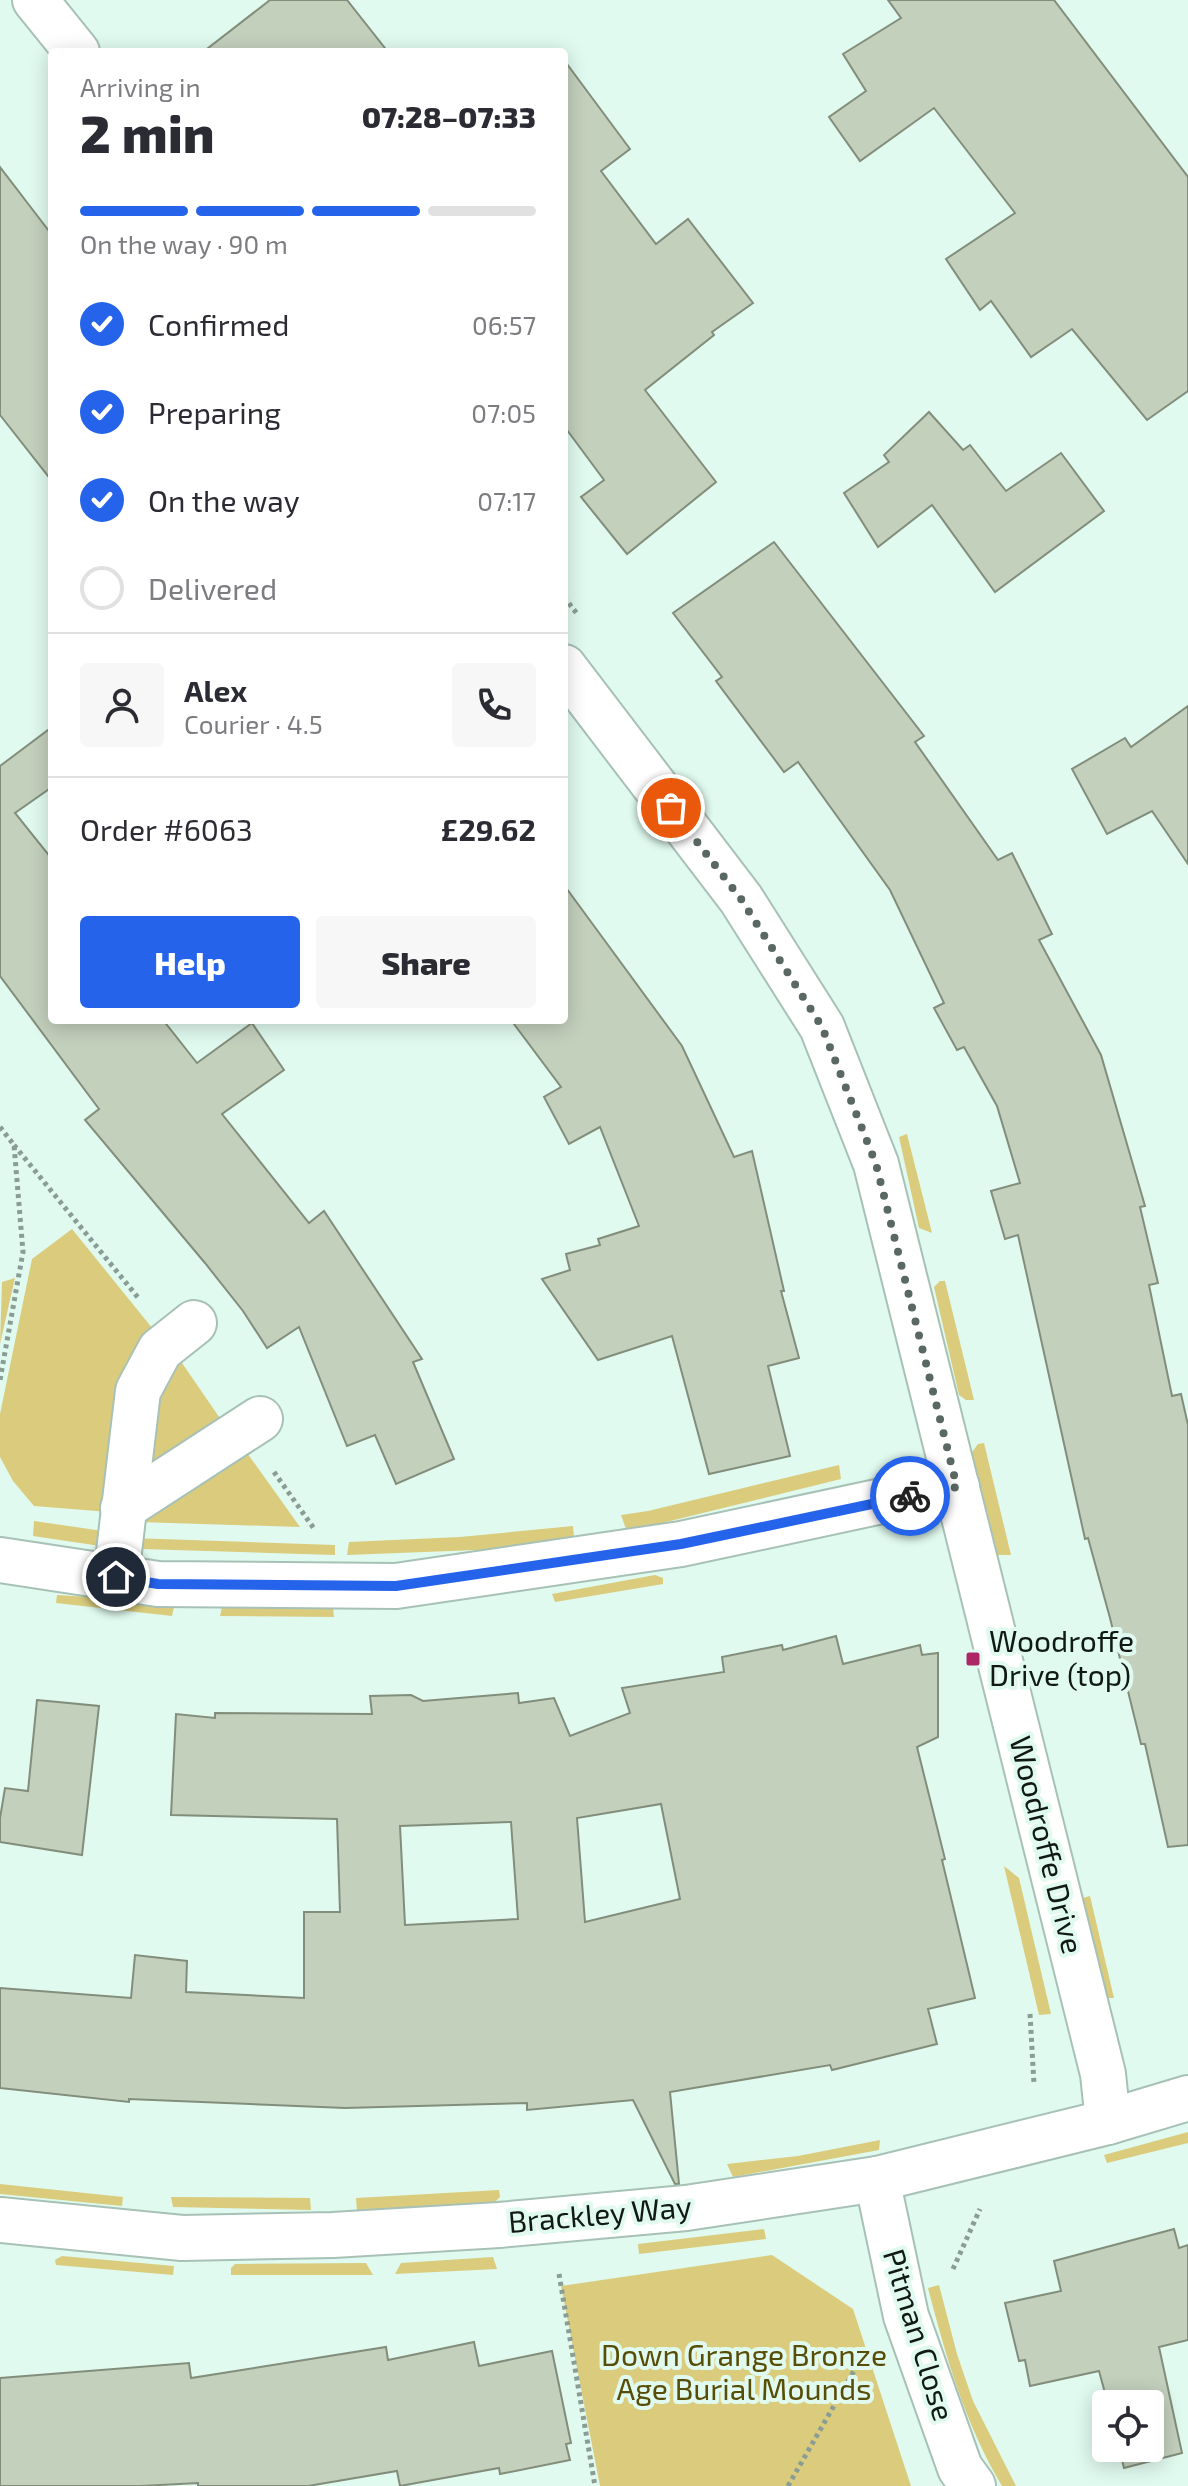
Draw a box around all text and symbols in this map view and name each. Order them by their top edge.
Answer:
text: Arriving in [80,71,201,102]
text: 07:28–07:33 [362,98,536,134]
text: 2 min [80,101,215,163]
text: On the way · 90 m [80,228,288,259]
icon: check [80,302,124,346]
text: Confirmed [148,306,289,342]
text: 06:57 [472,309,536,340]
icon: check [80,390,124,434]
text: Preparing [148,394,281,430]
text: 07:05 [471,397,536,428]
icon: check [80,478,124,522]
text: On the way [148,482,300,518]
text: 07:17 [477,485,536,516]
text: Delivered [148,570,277,606]
button: person [80,663,164,747]
button: phone [452,663,536,747]
text: Alex [184,672,247,708]
text: Courier · 4.5 [184,708,323,739]
pin [637,774,705,842]
icon: bag [649,786,693,830]
text: Order #6063 [80,811,253,847]
text: £29.62 [441,811,536,847]
button: Help [80,916,300,1008]
button: Share [316,916,536,1008]
courier [870,1456,950,1536]
icon: bike [888,1474,932,1518]
pin [82,1543,150,1611]
icon: home [94,1555,138,1599]
place label: Woodroffe Drive (top) [989,1622,1134,1692]
marker: Woodroffe Drive (top) [964,1650,982,1668]
street label: Woodroffe Drive [1004,1732,1092,1957]
street label: Brackley Way [507,2187,693,2239]
street label: Pitman Close [877,2244,963,2425]
park label: Down Grange Bronze Age Burial Mounds [601,2336,887,2406]
map controls [1092,2390,1164,2462]
button: locate [1092,2390,1164,2462]

